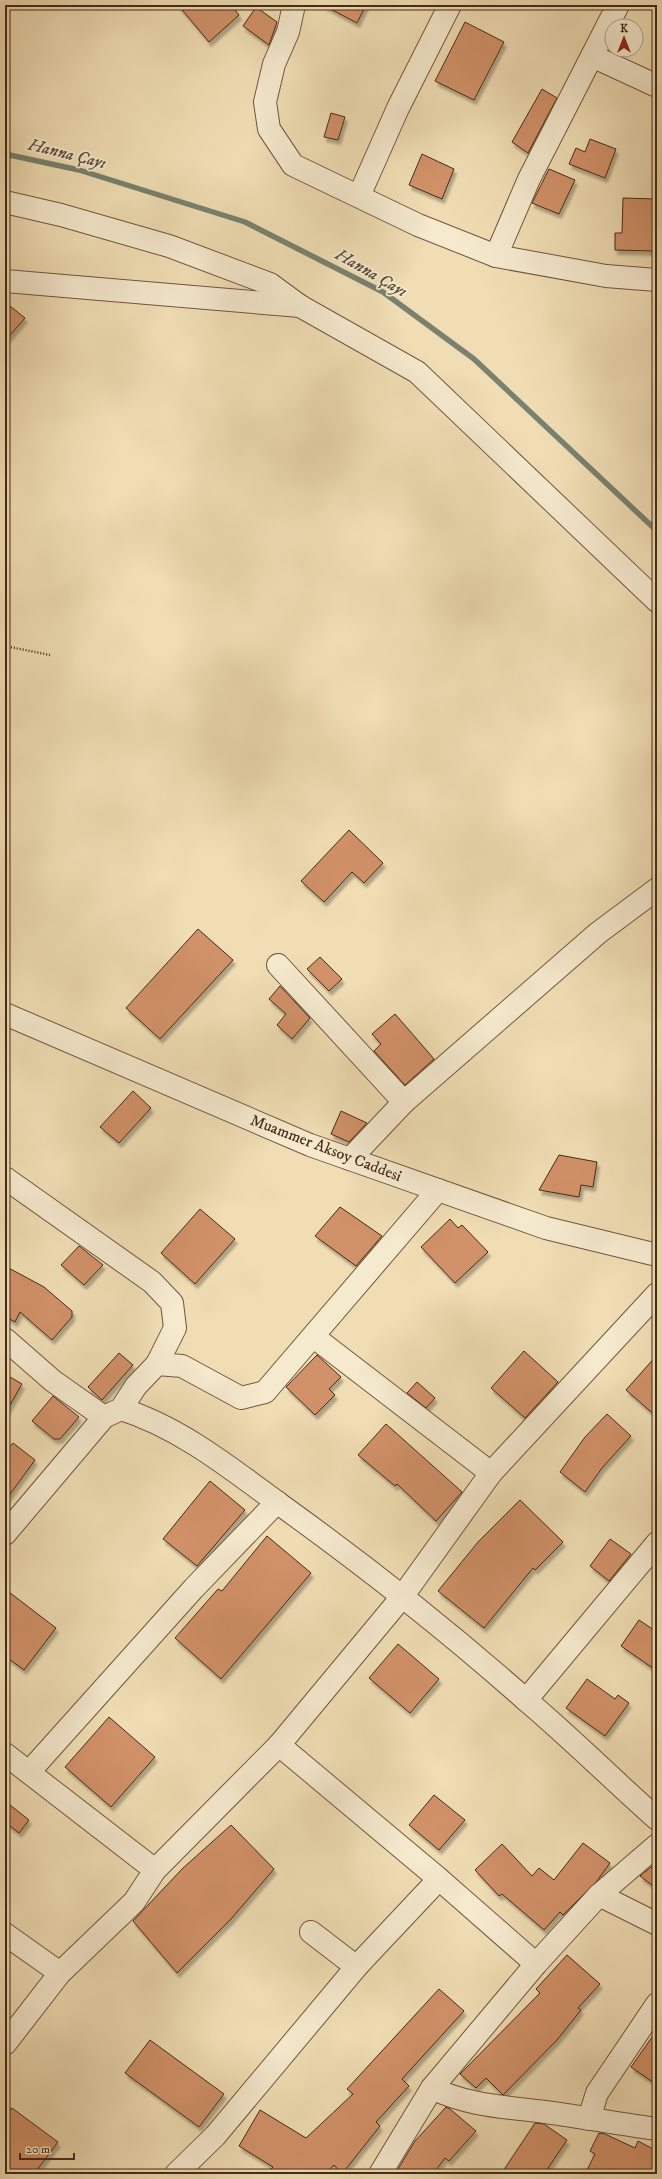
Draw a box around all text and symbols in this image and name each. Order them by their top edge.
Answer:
north arrow [604,18,644,58]
text: K [620,22,628,36]
water label: Hanna Çayı [25,133,109,174]
water label: Hanna Çayı [330,243,411,303]
street label: Muammer Aksoy Caddesi [247,1110,405,1186]
scale bar [20,2135,74,2161]
text: 20 m [26,2142,50,2157]

